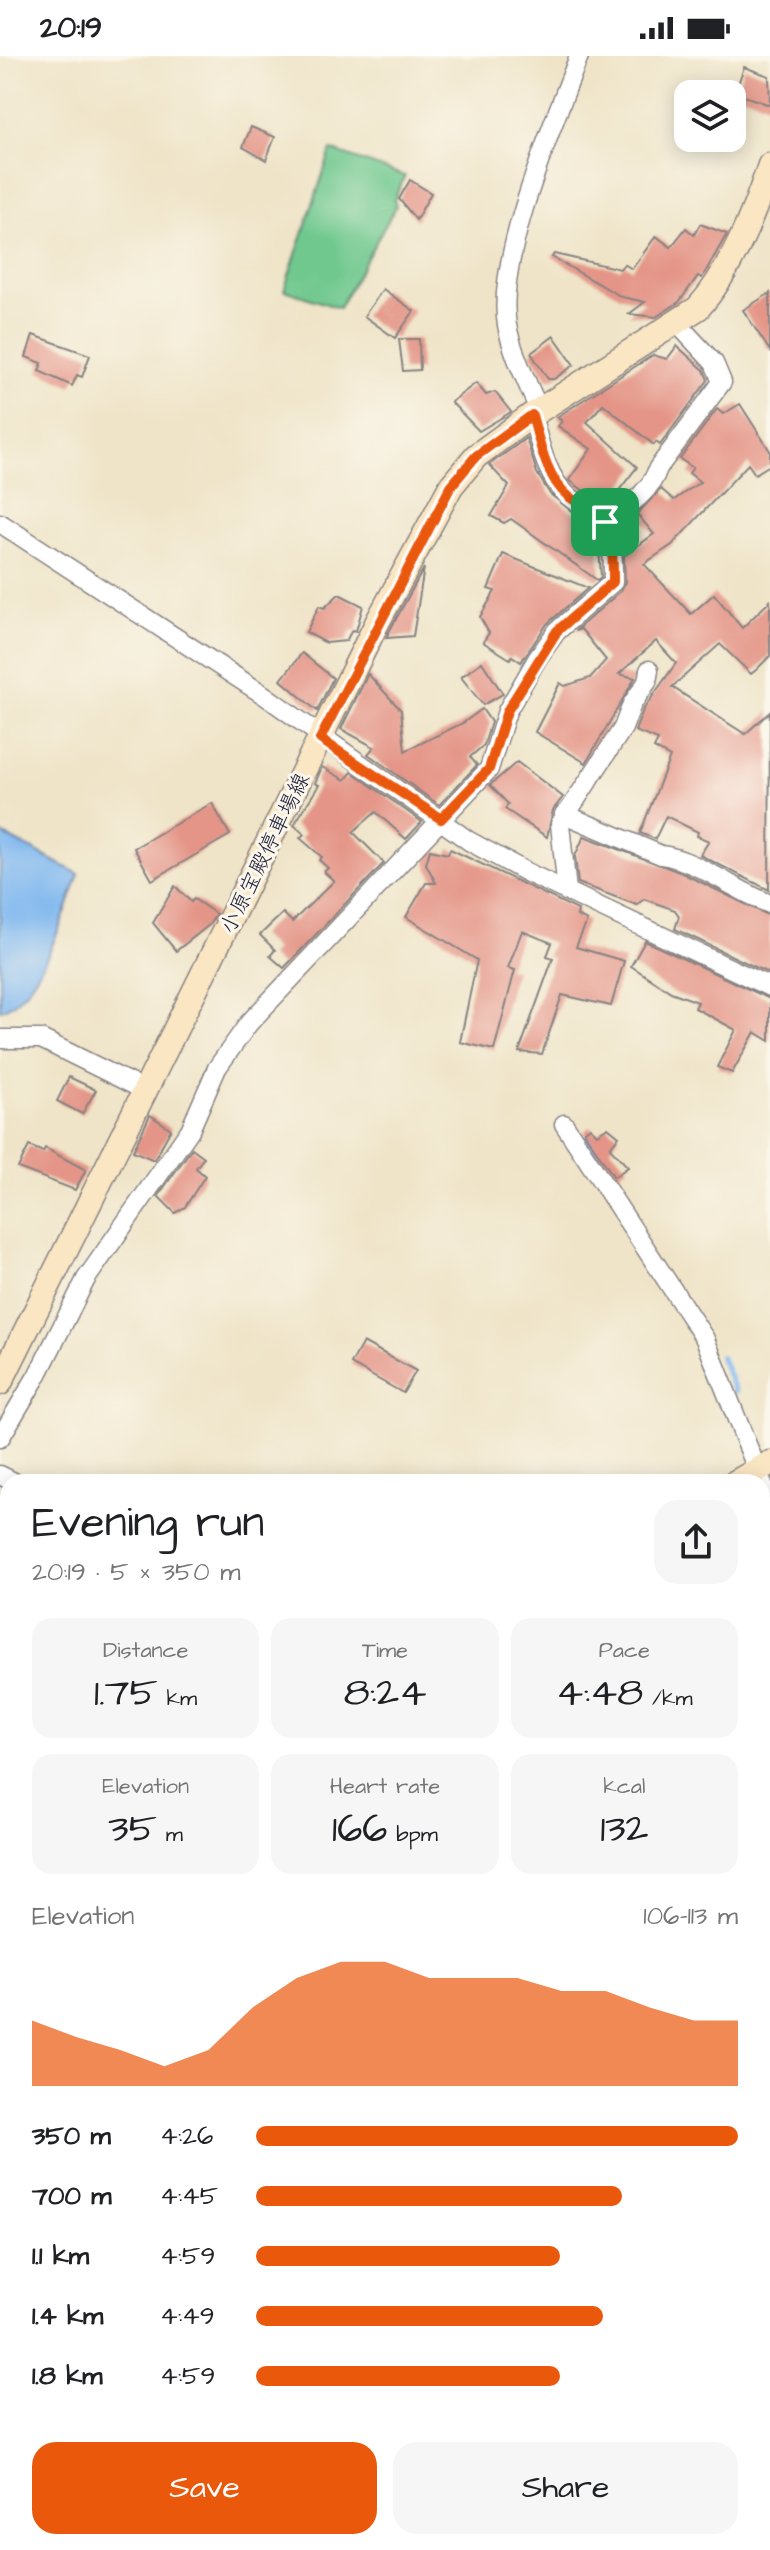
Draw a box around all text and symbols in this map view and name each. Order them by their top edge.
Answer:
text: 20:19 [40,7,102,49]
map controls [674,80,746,152]
button: layers [674,80,746,152]
pin [571,488,639,556]
icon: arrive [583,500,627,544]
street label: 小原宝殿停車場線 [213,768,318,940]
text: Evening run [32,1493,264,1554]
button: share [654,1500,738,1584]
text: 20:19 · 5 × 350 m [32,1554,240,1590]
text: Distance [103,1635,188,1666]
text: Time [362,1635,408,1666]
text: Pace [599,1635,650,1666]
text: 1.75 [94,1666,158,1721]
text: 8:24 [344,1666,426,1721]
text: 4:48 [556,1666,643,1721]
text: km [158,1683,197,1714]
text: /km [643,1683,693,1714]
text: Elevation [102,1771,189,1802]
text: Heart rate [330,1771,440,1802]
text: kcal [603,1771,645,1802]
text: 35 [108,1802,157,1857]
text: 166 [332,1802,387,1857]
text: 132 [600,1802,649,1857]
text: m [157,1819,183,1850]
text: bpm [387,1819,438,1850]
text: Elevation [32,1898,134,1934]
text: 106–113 m [643,1898,738,1934]
text: 350 m [32,2118,111,2154]
text: 4:26 [160,2118,213,2154]
text: 700 m [32,2178,111,2214]
text: 4:45 [160,2178,218,2214]
text: 1.1 km [32,2238,89,2274]
text: 4:59 [160,2238,215,2274]
text: 1.4 km [32,2298,103,2334]
text: 4:49 [160,2298,215,2334]
text: 1.8 km [32,2358,102,2394]
text: 4:59 [160,2358,215,2394]
button: Save [32,2442,377,2534]
button: Share [393,2442,738,2534]

